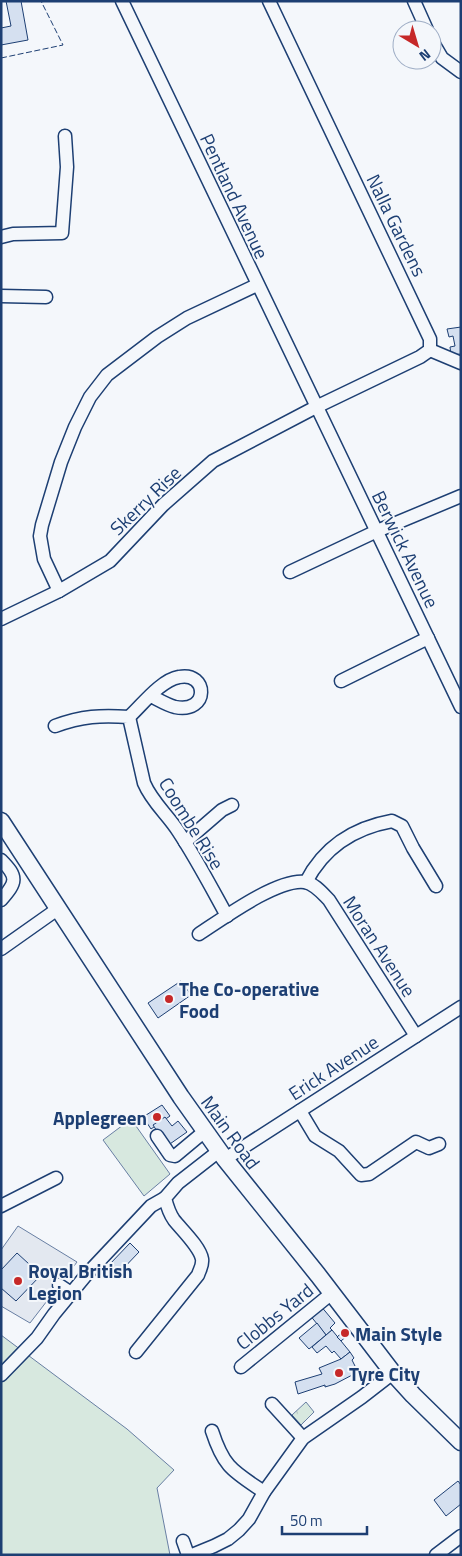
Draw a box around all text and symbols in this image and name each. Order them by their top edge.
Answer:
north arrow [392,20,442,70]
text: N [415,44,436,67]
street label: Pentland Avenue [193,129,277,263]
street label: Nalla Gardens [360,169,434,281]
street label: Skerry Rise [103,458,187,542]
street label: Berwick Avenue [365,485,447,613]
street label: Coombe Rise [152,771,232,875]
street label: Moran Avenue [336,890,424,1002]
place label: The Co-operative Food [179,974,319,1025]
marker: The Co-operative Food [163,993,175,1005]
street label: Erick Avenue [282,1027,384,1107]
street label: Main Road [194,1089,268,1175]
place label: Applegreen [53,1103,147,1132]
marker: Applegreen [151,1111,163,1123]
place label: Royal British Legion [28,1256,133,1307]
marker: Royal British Legion [12,1275,24,1287]
street label: Clobbs Yard [229,1276,319,1356]
place label: Main Style [355,1319,442,1348]
marker: Main Style [339,1327,351,1339]
place label: Tyre City [349,1359,421,1388]
marker: Tyre City [333,1367,345,1379]
scale bar [282,1504,367,1536]
text: 50 m [290,1509,323,1532]

